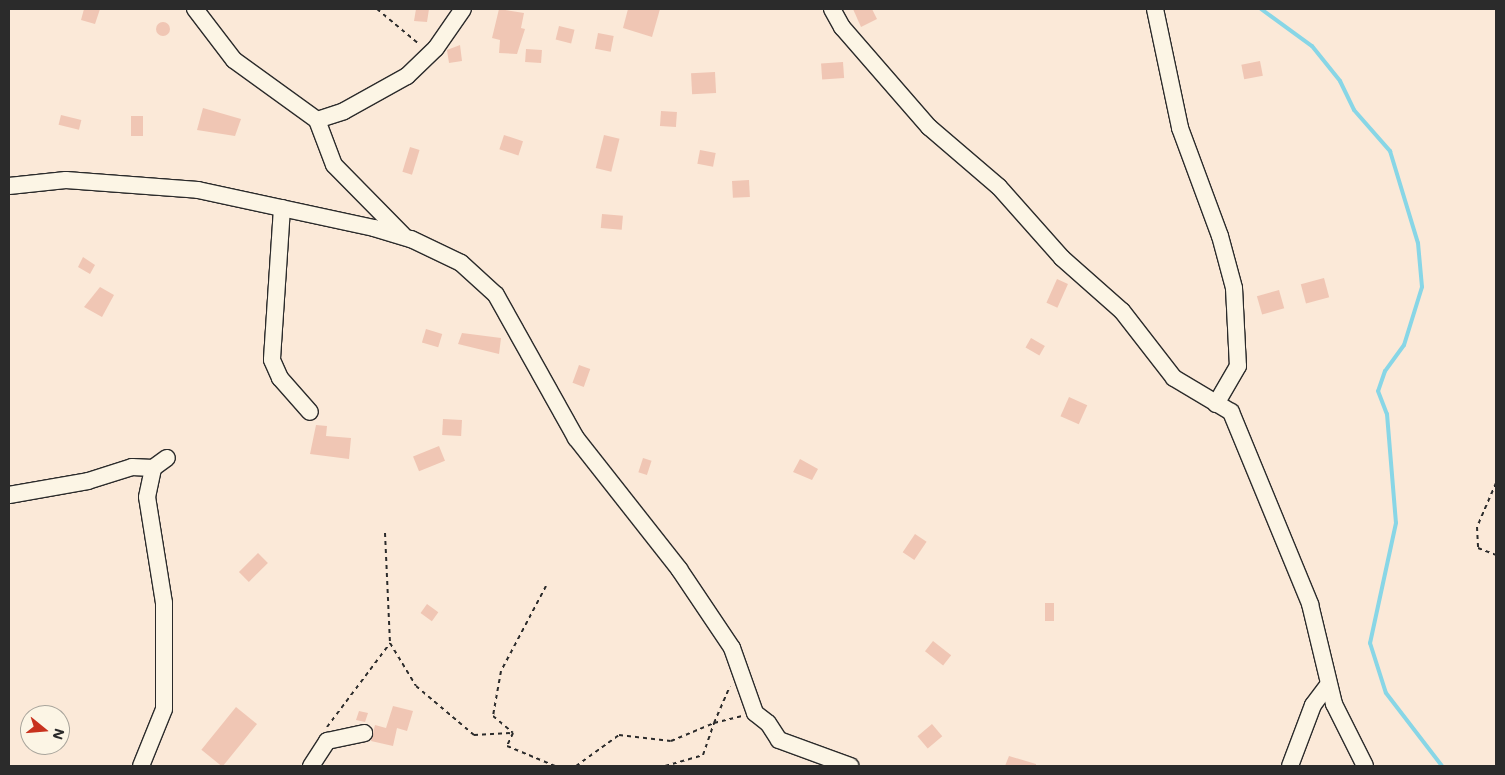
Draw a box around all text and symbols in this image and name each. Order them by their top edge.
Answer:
north arrow [20,705,70,755]
text: N [48,726,70,742]

